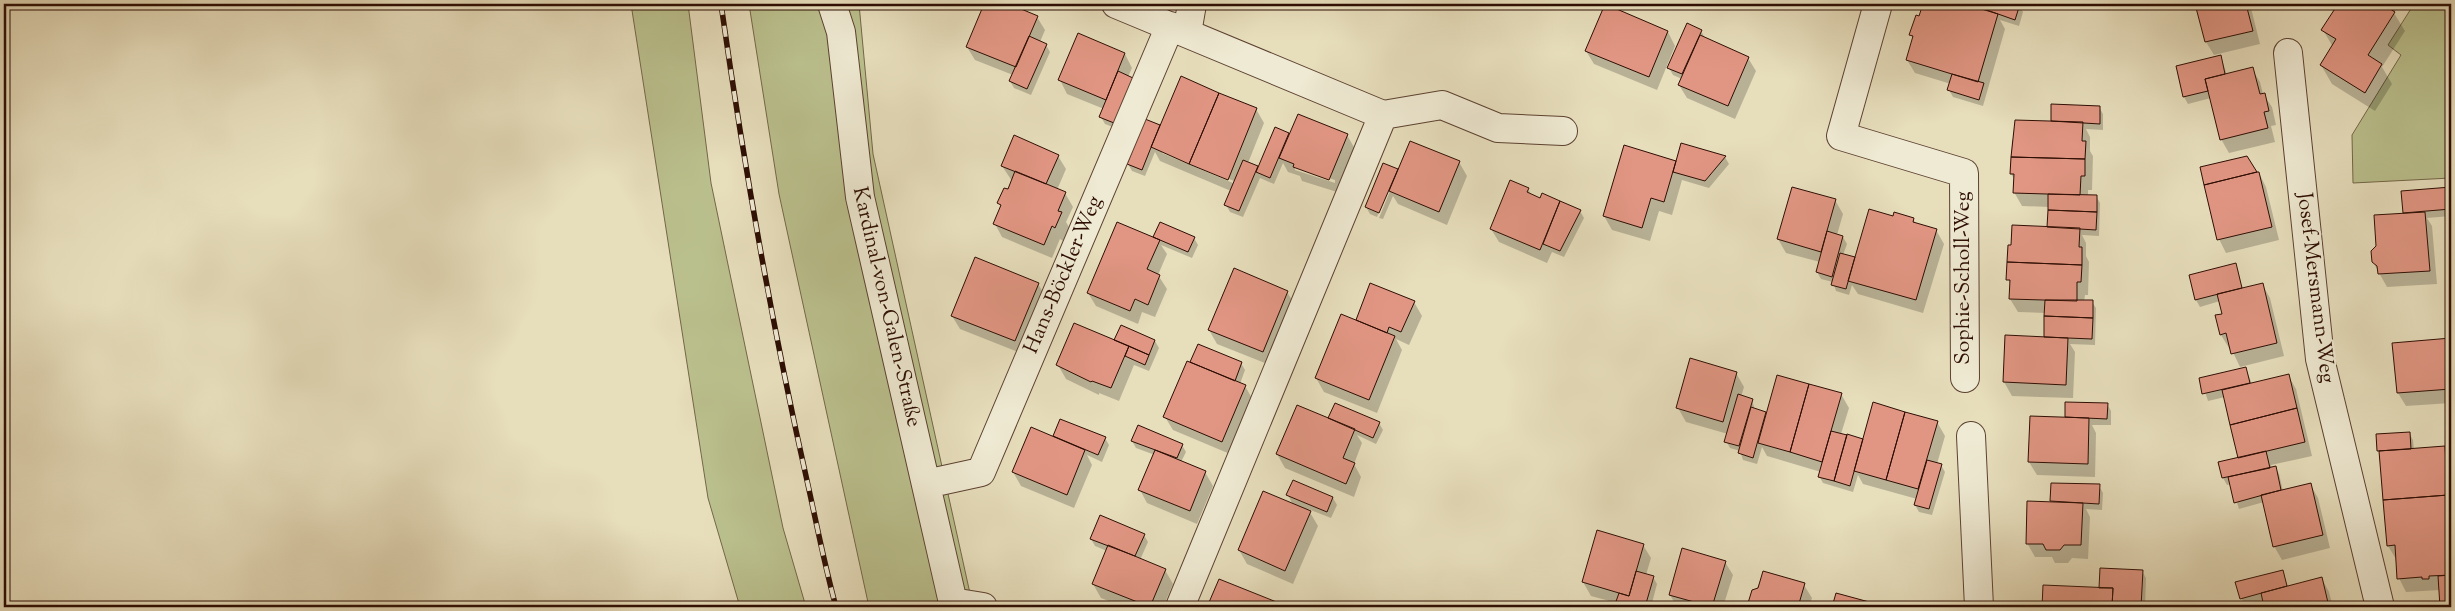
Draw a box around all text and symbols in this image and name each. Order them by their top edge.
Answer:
street label: Kardinal-von-Galen-Straße [844,184,928,430]
street label: Josef-Mersmann-Weg [2288,190,2342,385]
street label: Hans-Böckler-Weg [1017,191,1111,359]
street label: Sophie-Scholl-Weg [1949,191,1979,365]

